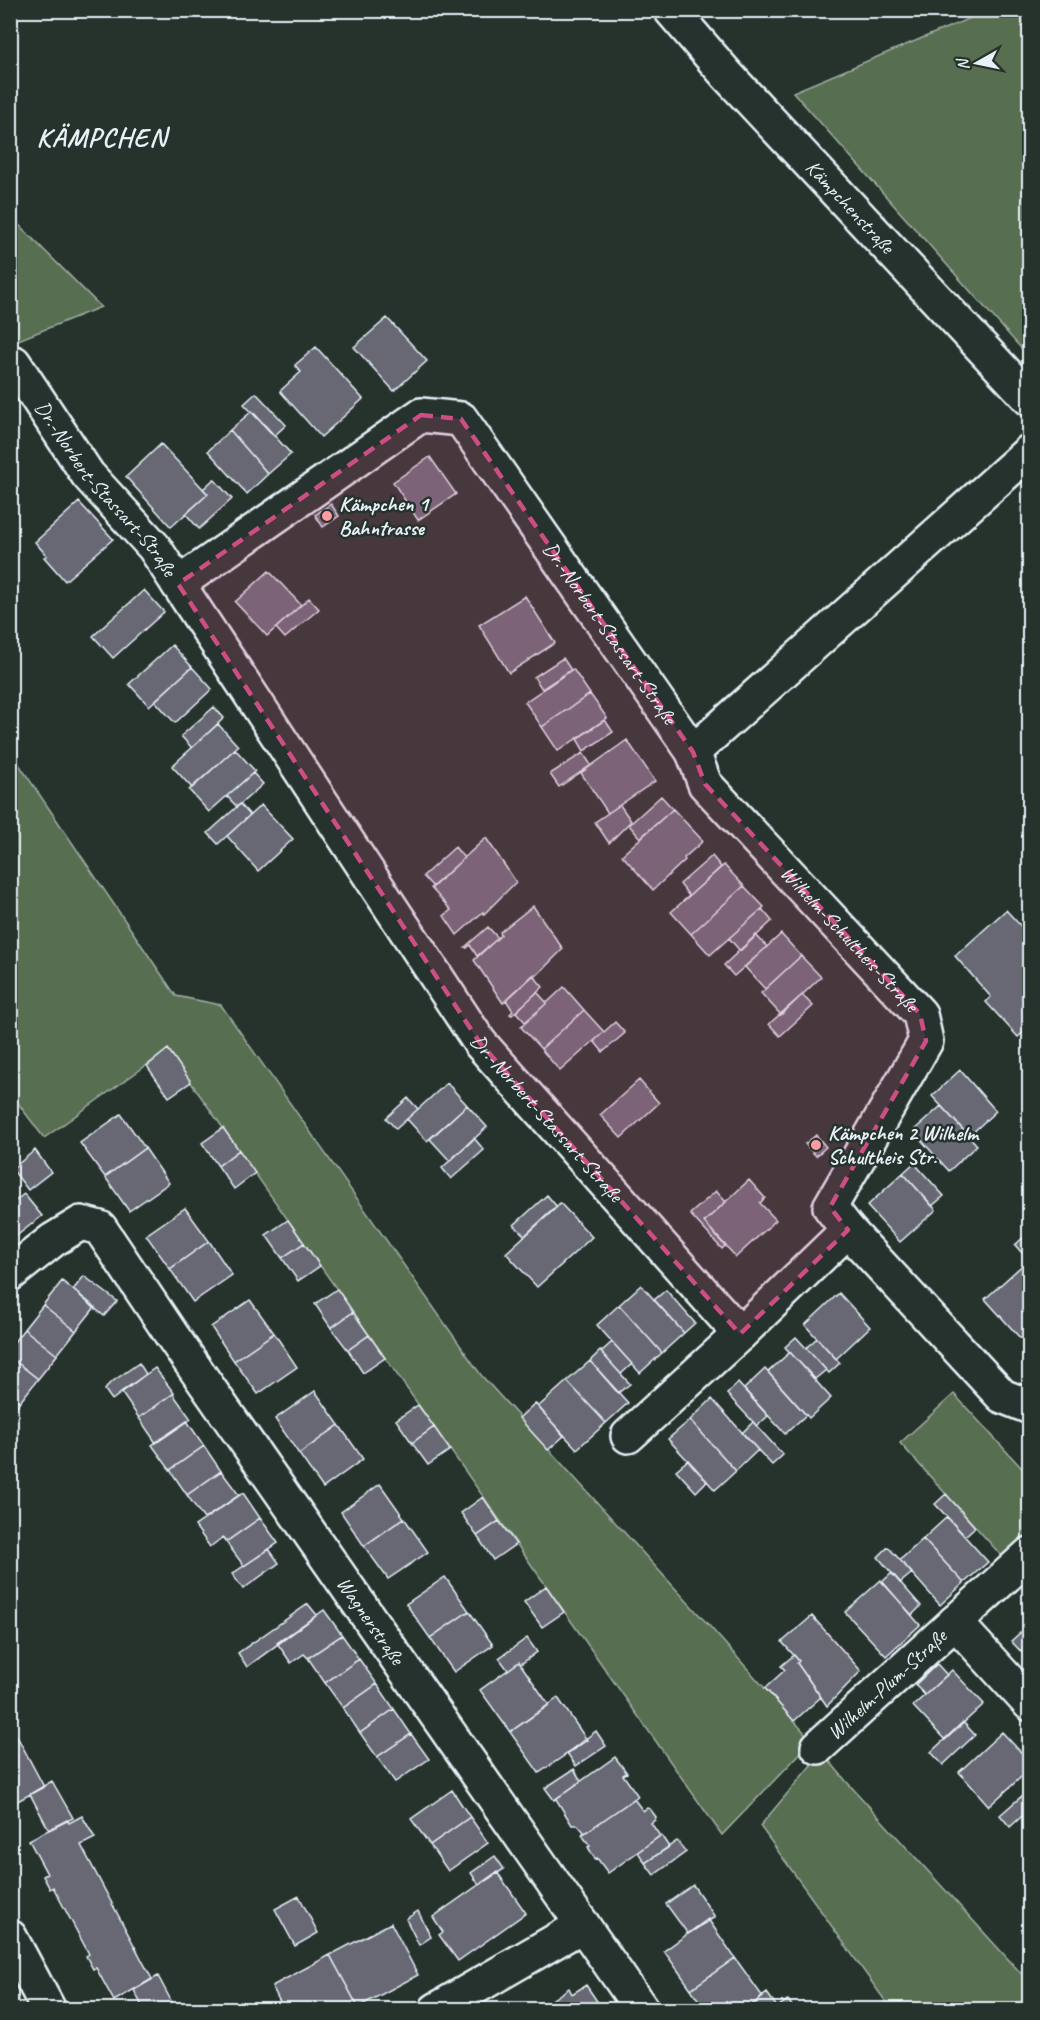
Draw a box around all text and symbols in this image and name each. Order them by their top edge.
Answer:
north arrow [947,33,1007,93]
text: N [952,56,974,72]
district label: KÄMPCHEN [37,120,170,154]
street label: Kämpchenstraße [800,154,902,260]
street label: Dr.-Norbert-Stassart-Straße [30,396,184,583]
place label: Kämpchen 1 Bahntrasse [339,491,430,541]
marker: Kämpchen 1 Bahntrasse [320,509,334,523]
street label: Dr.-Norbert-Stassart-Straße [538,537,684,731]
street label: Wilhelm-Schultheis-Straße [775,860,926,1019]
street label: Dr.-Norbert-Stassart-Straße [465,1030,630,1209]
place label: Kämpchen 2 Wilhelm Schultheis Str. [828,1120,980,1170]
marker: Kämpchen 2 Wilhelm Schultheis Str. [809,1138,823,1152]
street label: Wagnerstraße [331,1572,411,1671]
street label: Wilhelm-Plum-Straße [822,1622,953,1745]

